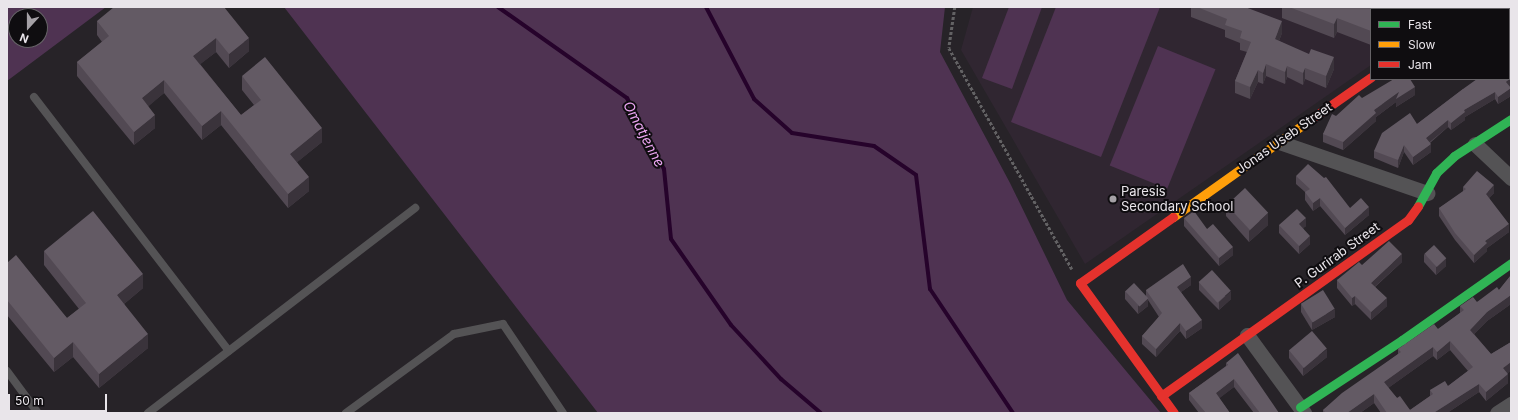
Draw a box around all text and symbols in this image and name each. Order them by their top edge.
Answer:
north arrow [8,8,48,48]
legend [1370,8,1510,80]
text: Fast [1408,17,1432,32]
text: N [18,30,30,46]
text: Slow [1408,37,1435,52]
text: Jam [1408,57,1432,72]
water label: Omatjenne [620,98,668,170]
street label: Jonas Useb Street [1233,99,1335,177]
place label: Paresis Secondary School [1121,184,1233,215]
marker: Paresis Secondary School [1108,194,1118,204]
street label: P. Gurirab Street [1291,219,1383,291]
scale bar [10,386,109,412]
text: 50 m [15,393,44,408]

